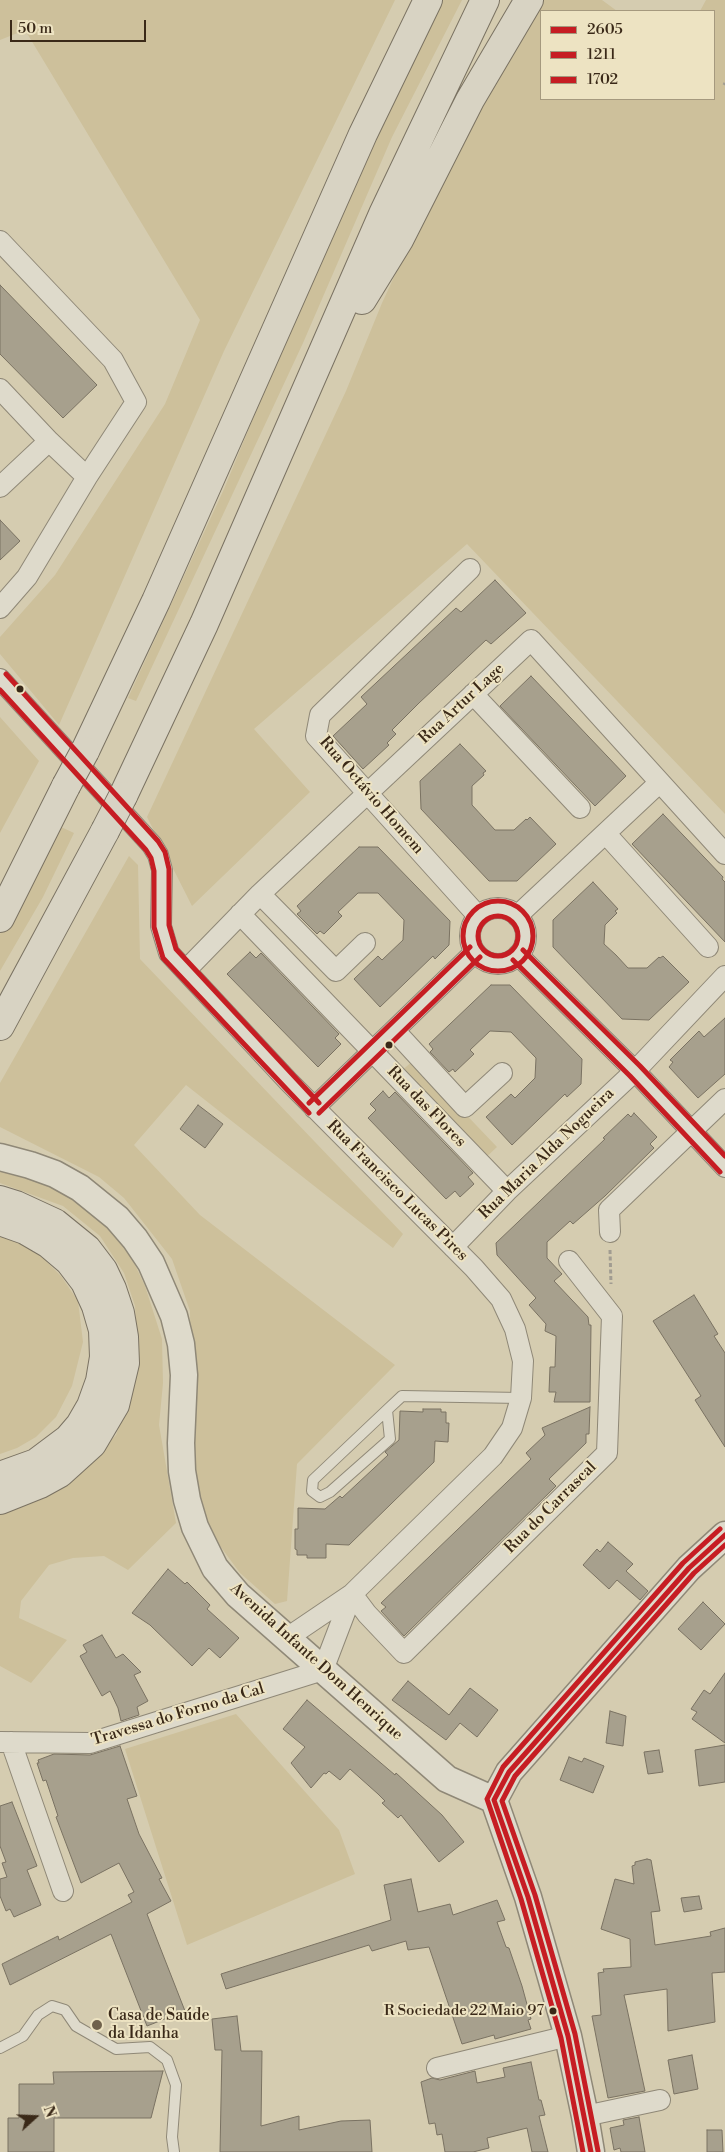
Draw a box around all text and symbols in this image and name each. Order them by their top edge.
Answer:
scale bar [12,10,149,42]
legend [540,10,715,100]
text: 50 m [18,19,52,38]
text: 2605 [587,20,623,39]
text: 1211 [587,45,616,64]
text: 1702 [587,70,618,89]
street label: Rua Artur Lage [415,660,509,748]
unlabelled marker [15,684,25,694]
street label: Rua Octávio Homem [315,733,427,859]
unlabelled marker [384,1040,394,1050]
street label: Rua das Flores [383,1062,469,1152]
street label: Rua Maria Alda Nogueira [475,1084,619,1224]
street label: Rua Francisco Lucas Pires [323,1117,471,1265]
street label: Rua do Carrascal [501,1458,601,1558]
street label: Avenida Infante Dom Henrique [226,1579,406,1745]
street label: Travessa do Forno da Cal [89,1680,267,1750]
place label: R Sociedade 22 Maio 97 [384,2002,544,2020]
place label: Casa de Saúde da Idanha [108,2006,210,2044]
marker: R Sociedade 22 Maio 97 [548,2006,558,2016]
marker: Casa de Saúde da Idanha [90,2018,104,2032]
north arrow [10,2092,60,2142]
text: N [39,2104,59,2120]

